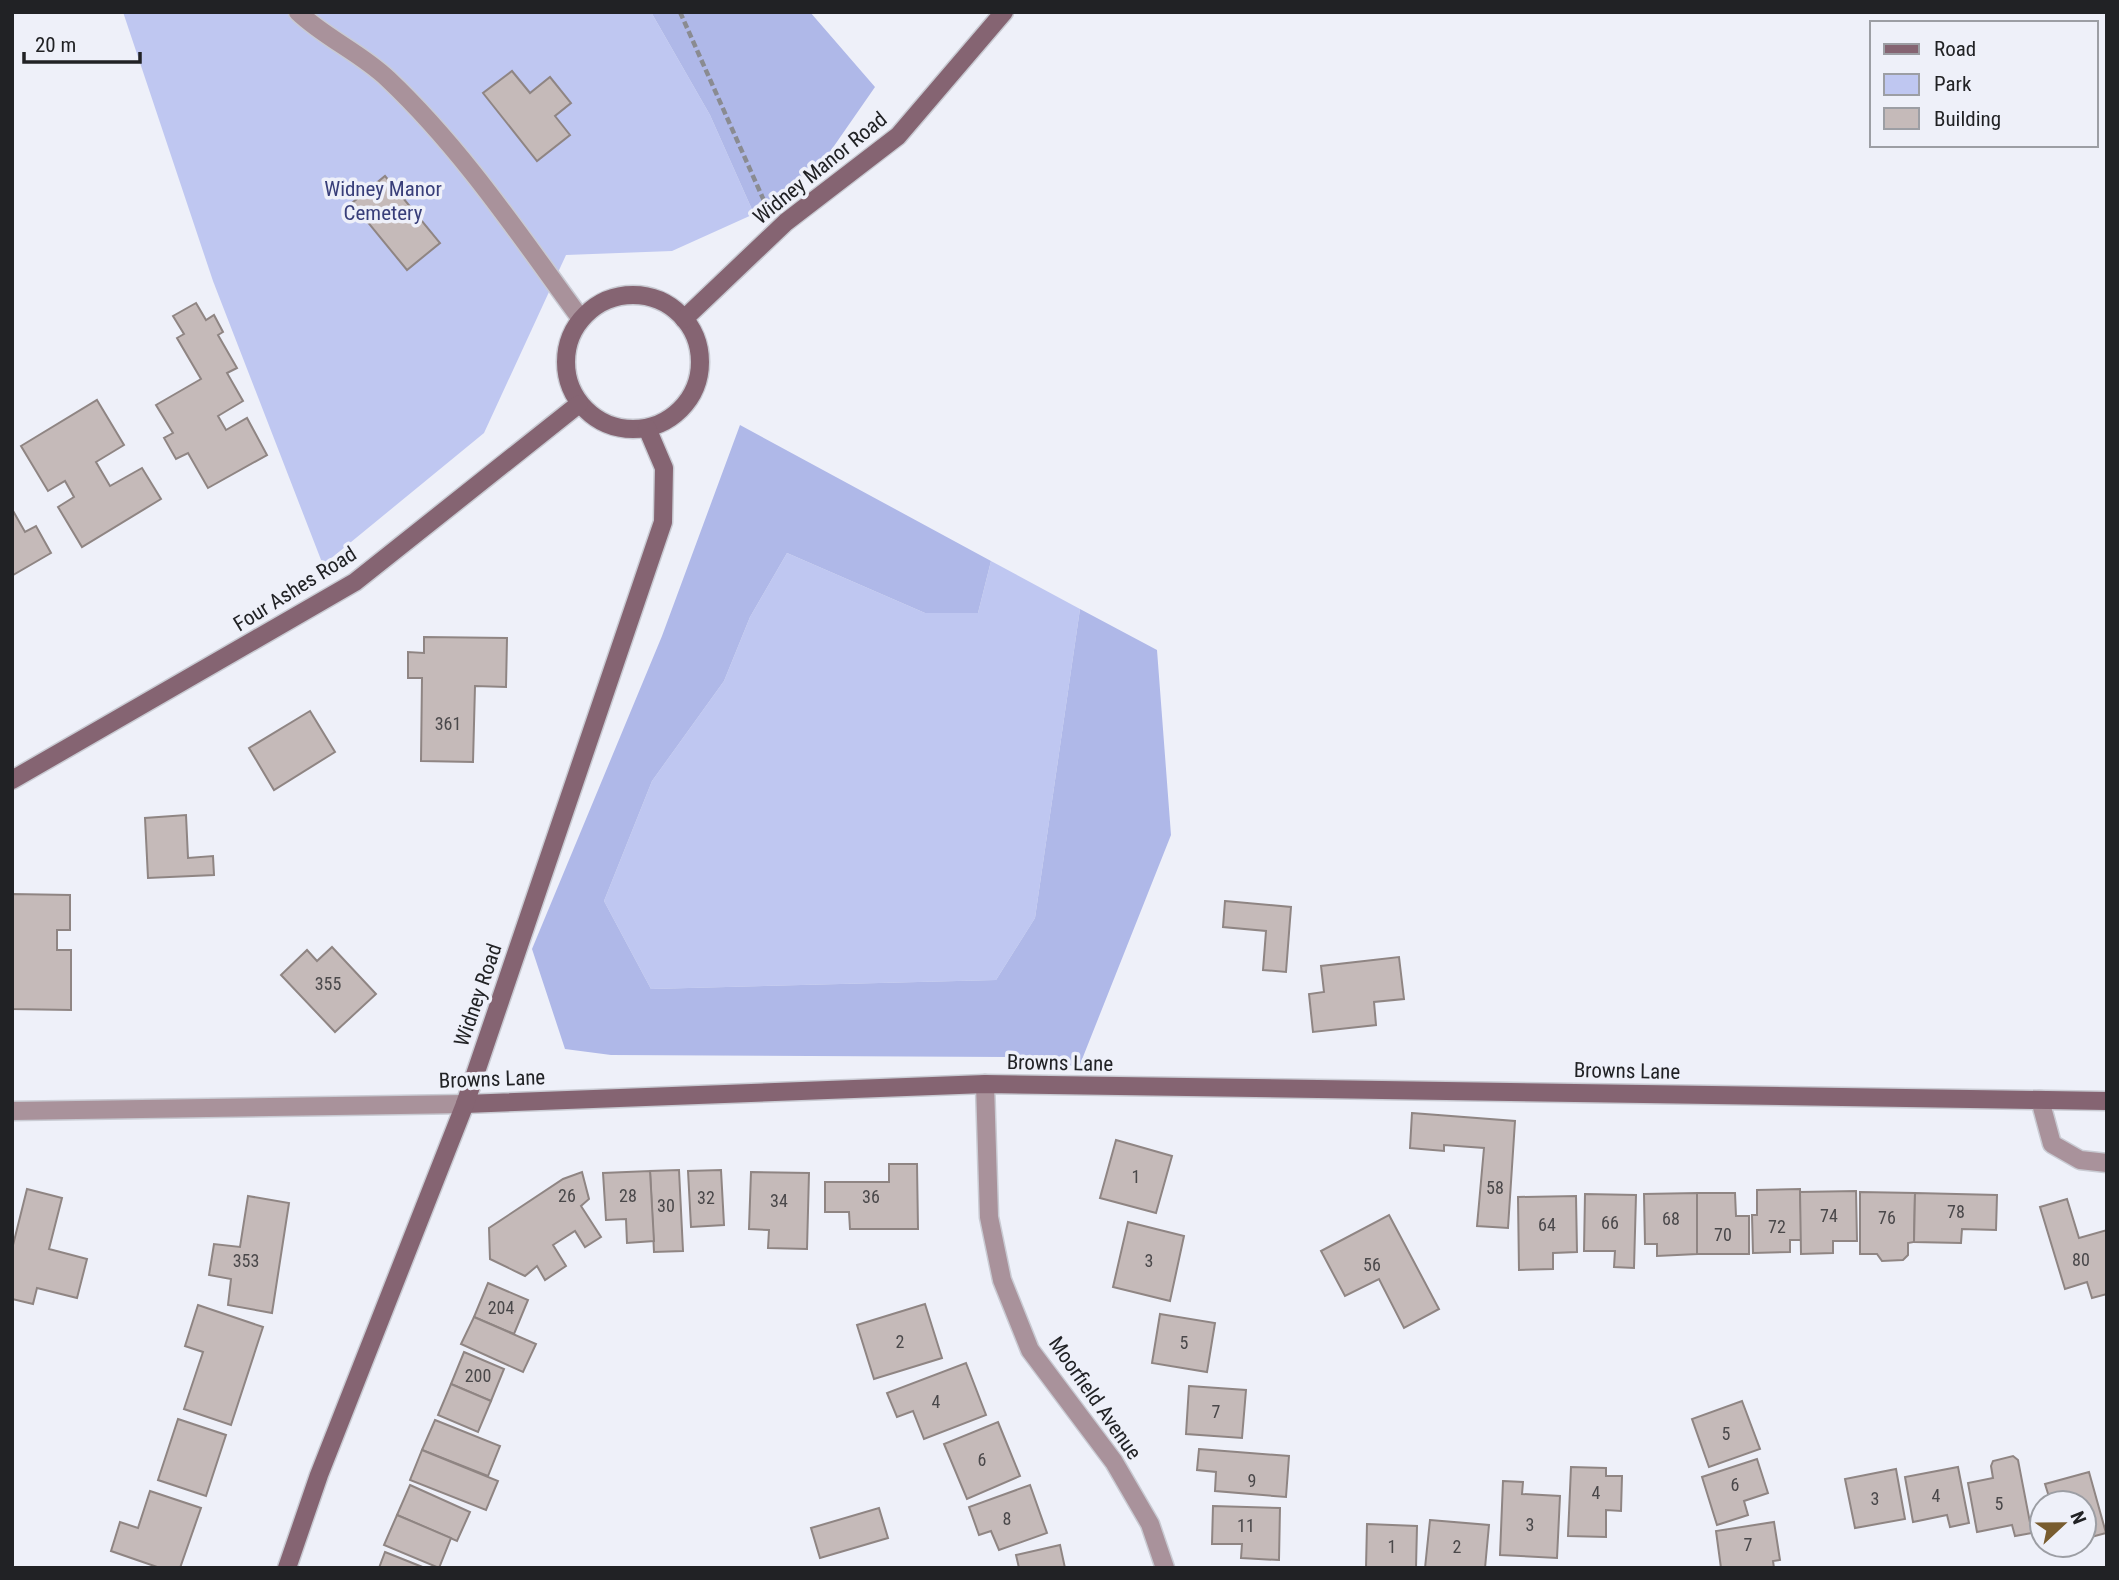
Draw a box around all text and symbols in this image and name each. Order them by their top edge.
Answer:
scale bar [24,21,140,65]
legend [1870,21,2098,147]
text: 20 m [35,33,76,57]
text: Road [1934,37,1976,61]
text: Park [1934,72,1972,96]
street label: Widney Manor Road [748,107,892,229]
text: Building [1934,107,2001,131]
park label: Widney Manor Cemetery [324,177,442,225]
street label: Four Ashes Road [229,542,361,636]
house number: 361 [435,713,461,734]
street label: Widney Road [449,941,507,1049]
house number: 355 [315,973,341,994]
street label: Browns Lane [1007,1050,1114,1076]
street label: Browns Lane [1574,1058,1681,1084]
street label: Browns Lane [438,1065,546,1093]
house number: 1 [1132,1166,1140,1187]
house number: 58 [1486,1177,1504,1198]
house number: 26 [558,1185,576,1206]
house number: 28 [619,1185,637,1206]
house number: 36 [862,1186,880,1207]
house number: 32 [697,1187,715,1208]
house number: 34 [770,1190,788,1211]
house number: 30 [657,1195,675,1216]
house number: 78 [1947,1201,1965,1222]
house number: 74 [1820,1205,1838,1226]
house number: 76 [1878,1207,1896,1228]
house number: 68 [1662,1208,1680,1229]
house number: 66 [1601,1212,1619,1233]
house number: 64 [1538,1214,1556,1235]
house number: 72 [1768,1216,1786,1237]
house number: 70 [1714,1224,1732,1245]
house number: 80 [2072,1249,2090,1270]
house number: 353 [233,1250,259,1271]
house number: 3 [1145,1250,1153,1271]
house number: 56 [1363,1254,1381,1275]
house number: 204 [488,1297,514,1318]
house number: 2 [896,1331,905,1352]
street label: Moorfield Avenue [1044,1332,1146,1464]
house number: 5 [1180,1332,1189,1353]
house number: 200 [465,1365,491,1386]
house number: 4 [932,1391,941,1412]
house number: 7 [1212,1401,1221,1422]
house number: 5 [1722,1423,1731,1444]
house number: 6 [978,1449,986,1470]
house number: 9 [1248,1470,1256,1491]
house number: 6 [1731,1474,1739,1495]
house number: 4 [1592,1482,1601,1503]
house number: 4 [1932,1485,1941,1506]
house number: 3 [1871,1488,1879,1509]
north arrow [2028,1489,2098,1559]
house number: 5 [1995,1493,2004,1514]
house number: 8 [1003,1508,1011,1529]
text: N [2065,1508,2091,1528]
house number: 3 [1526,1514,1534,1535]
house number: 11 [1237,1515,1255,1536]
house number: 7 [1744,1534,1753,1555]
house number: 1 [1388,1536,1396,1557]
house number: 2 [1453,1536,1462,1557]

